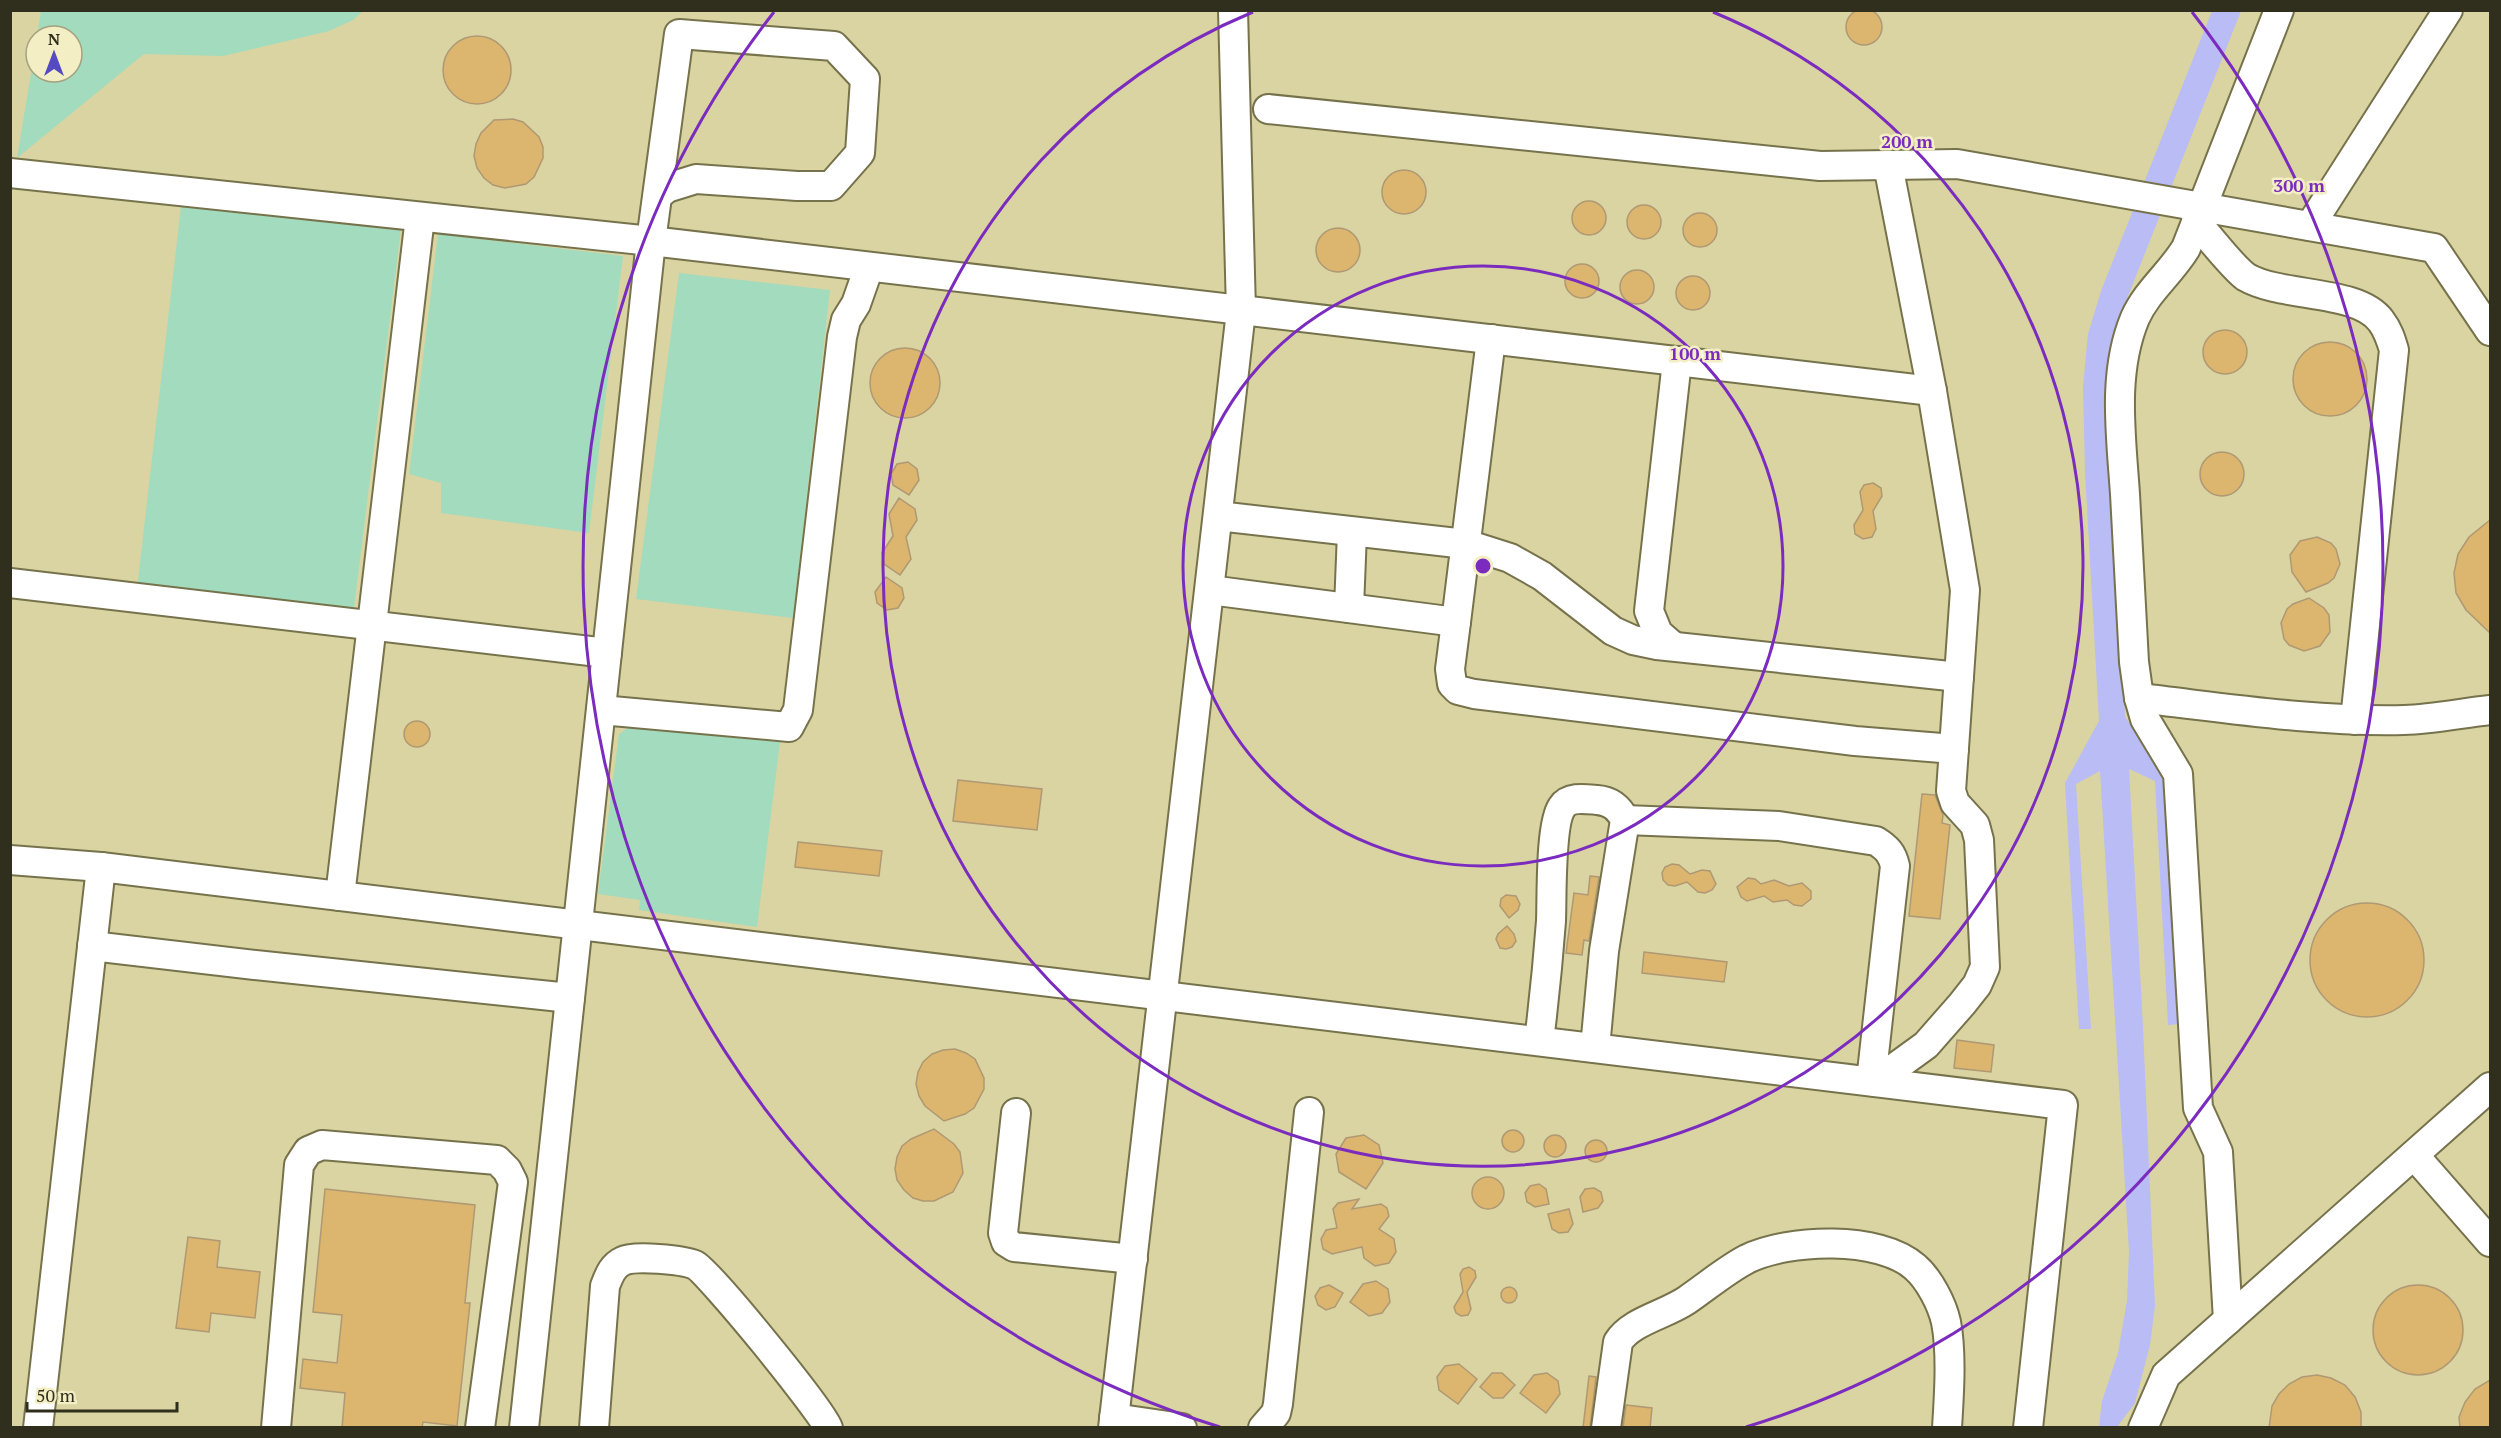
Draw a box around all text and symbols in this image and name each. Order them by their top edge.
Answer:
north arrow [24,24,84,84]
text: N [48,28,60,50]
text: 200 m [1881,129,1933,153]
text: 300 m [2273,173,2325,197]
text: 100 m [1669,341,1721,365]
centre of rings [1473,556,1493,576]
scale bar [27,1375,177,1413]
text: 50 m [36,1383,76,1407]

